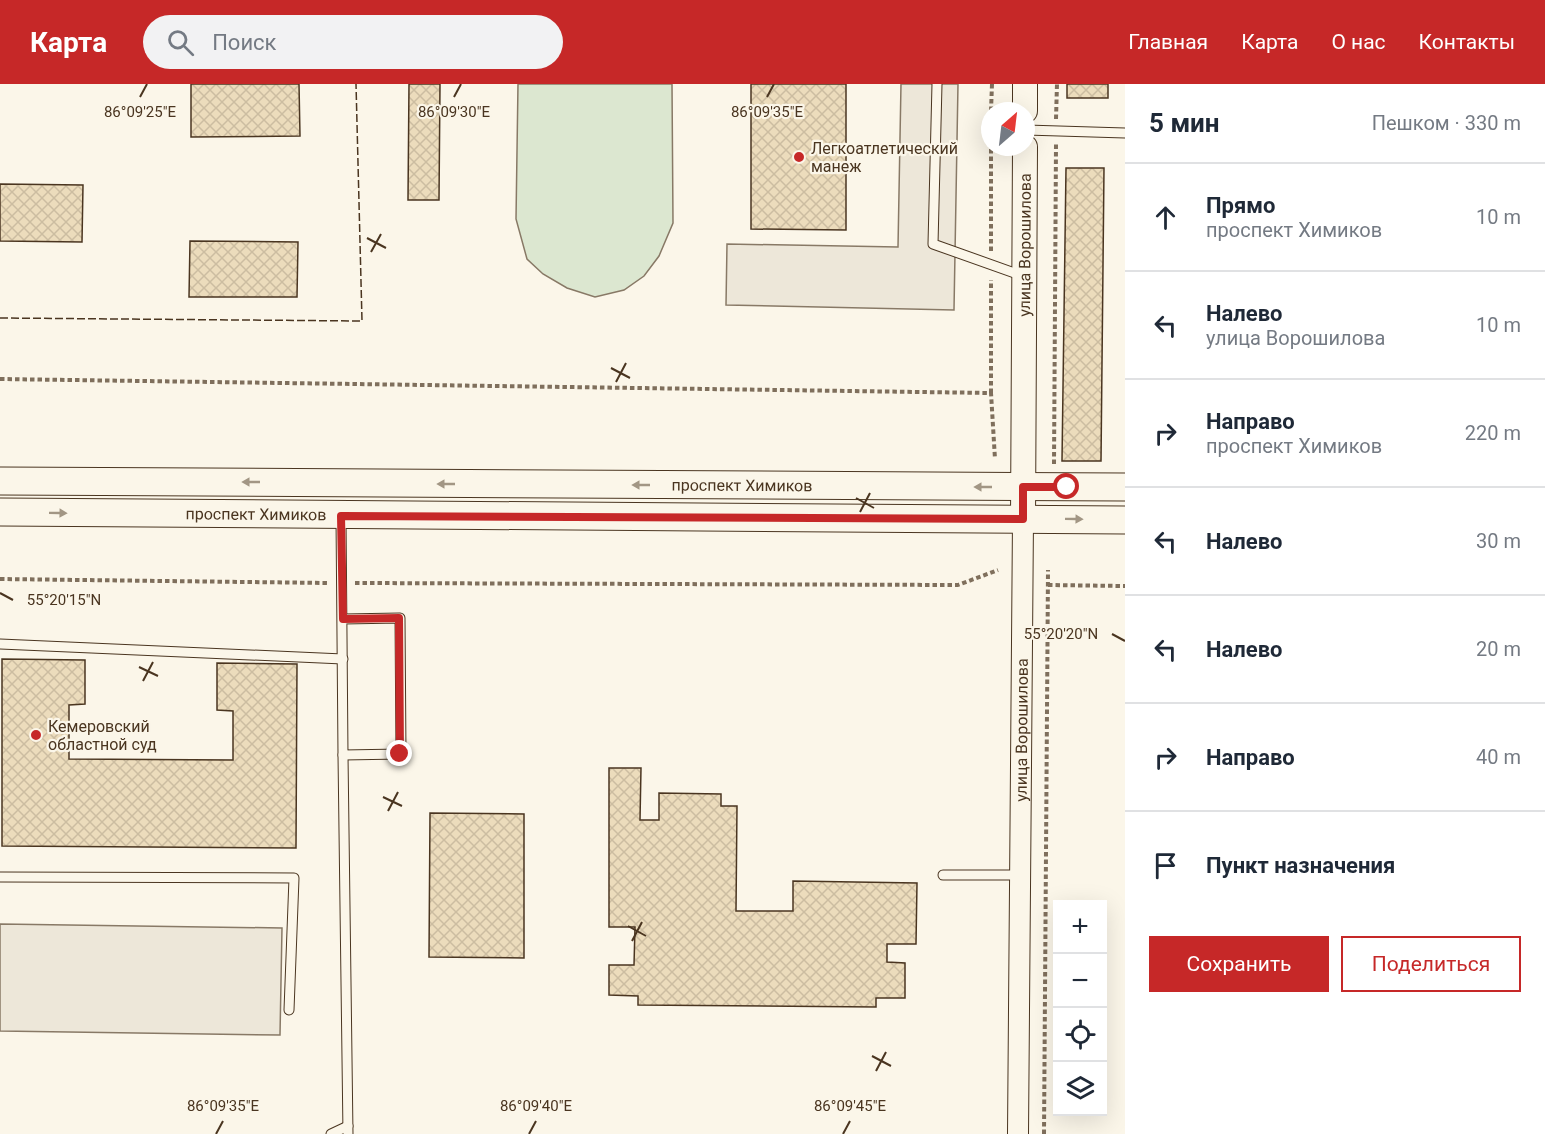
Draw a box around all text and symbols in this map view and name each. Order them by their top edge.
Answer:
search box [143,15,563,69]
text: Карта [30,26,107,59]
icon: search [164,26,197,59]
text: Поиск [212,30,277,55]
text: Главная [1128,30,1208,54]
text: Карта [1241,30,1298,54]
text: О нас [1331,30,1386,54]
text: Контакты [1419,30,1515,54]
north arrow [981,102,1035,156]
text: 86°09'25"E [104,103,177,121]
text: 86°09'30"E [418,103,491,121]
text: 86°09'35"E [731,103,804,121]
text: 5 мин [1149,108,1220,138]
text: Пешком · 330 m [1372,111,1521,135]
place label: Легкоатлетический манеж [811,139,958,176]
marker: Легкоатлетический манеж [792,150,806,164]
street label: улица Ворошилова [1015,173,1035,317]
text: Прямо [1206,193,1275,218]
icon: ahead [1149,201,1182,234]
text: 10 m [1476,205,1521,229]
text: проспект Химиков [1206,218,1382,242]
text: Налево [1206,301,1283,326]
icon: left [1149,309,1182,342]
text: 10 m [1476,313,1521,337]
text: улица Ворошилова [1206,326,1385,350]
text: Направо [1206,409,1295,434]
icon: right [1149,417,1182,450]
text: 220 m [1465,421,1521,445]
text: проспект Химиков [1206,434,1382,458]
route start [1053,473,1079,499]
street label: проспект Химиков [671,476,812,495]
one-way arrow [241,478,260,487]
one-way arrow [436,479,455,489]
one-way arrow [631,480,650,490]
one-way arrow [973,482,992,492]
street label: проспект Химиков [185,504,327,524]
one-way arrow [49,508,68,518]
one-way arrow [1064,515,1083,524]
icon: left [1149,525,1182,558]
text: Налево [1206,529,1283,554]
text: 30 m [1476,529,1521,553]
text: 55°20'15"N [27,591,101,609]
text: 55°20'20"N [1024,625,1098,643]
icon: left [1149,633,1182,666]
text: Налево [1206,637,1283,662]
text: 20 m [1476,637,1521,661]
street label: улица Ворошилова [1012,658,1032,802]
place label: Кемеровский областной суд [48,717,157,754]
marker: Кемеровский областной суд [29,728,43,742]
route end [386,740,412,766]
icon: right [1149,741,1182,774]
text: Направо [1206,745,1295,770]
text: 40 m [1476,745,1521,769]
icon: arrive [1149,849,1182,882]
text: Пункт назначения [1206,853,1395,878]
map controls [1053,900,1107,1116]
button: + [1053,900,1107,954]
button: Сохранить [1149,936,1329,992]
button: Поделиться [1341,936,1521,992]
button: − [1053,954,1107,1008]
button: locate [1053,1008,1107,1062]
button: layers [1053,1062,1107,1116]
text: 86°09'35"E [187,1097,260,1115]
text: 86°09'40"E [500,1097,573,1115]
text: 86°09'45"E [814,1097,887,1115]

